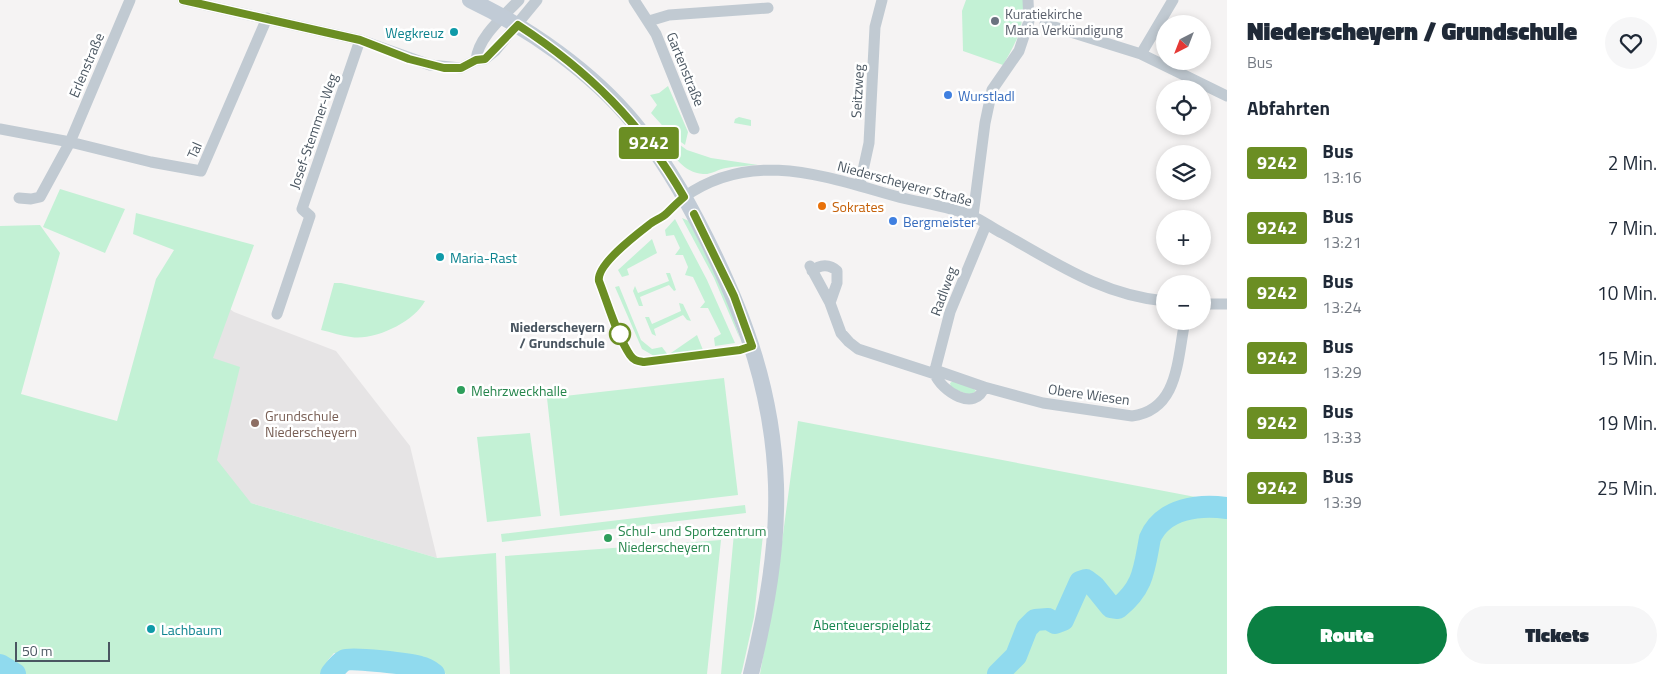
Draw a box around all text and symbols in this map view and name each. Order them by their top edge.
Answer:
place label: Kuratiekirche Maria Verkündigung [1005,3,1123,40]
text: Niederscheyern / Grundschule [1247,13,1577,49]
marker: Kuratiekirche Maria Verkündigung [989,15,1001,27]
north arrow [1156,15,1211,70]
map controls [1156,15,1211,330]
button: heart [1605,17,1657,69]
place label: Wegkreuz [385,22,444,43]
marker: Wegkreuz [448,26,460,38]
street label: Erlenstraße [63,29,109,101]
street label: Gartenstraße [662,29,710,109]
text: Bus [1247,50,1273,74]
street label: Seitzweg [845,64,869,118]
street label: Josef-Stemmer-Weg [283,70,343,192]
button: locate [1156,80,1211,135]
place label: Wurstladl [958,85,1015,106]
marker: Wurstladl [942,89,954,101]
text: Abfahrten [1247,93,1330,122]
line badge: 9242 [614,127,684,159]
text: 9242 [629,129,669,156]
text: Bus [1322,136,1353,165]
street label: Tal [181,138,207,162]
button: layers [1156,145,1211,200]
text: 2 Min. [1608,148,1657,177]
text: 9242 [1257,149,1297,176]
street label: Niederscheyerer Straße [835,155,975,211]
text: 13:16 [1322,165,1362,189]
place label: Sokrates [832,196,884,217]
marker: Sokrates [816,200,828,212]
text: Bus [1322,201,1353,230]
button: + [1156,210,1211,265]
place label: Bergmeister [903,211,976,232]
text: 7 Min. [1608,213,1657,242]
text: 9242 [1257,214,1297,241]
marker: Bergmeister [887,215,899,227]
text: 13:21 [1322,230,1362,254]
place label: Maria-Rast [450,247,517,268]
marker: Maria-Rast [434,251,446,263]
street label: Radlweg [924,263,962,319]
text: Bus [1322,266,1353,295]
button: − [1156,275,1211,330]
text: 10 Min. [1597,278,1657,307]
text: 9242 [1257,279,1297,306]
text: 13:24 [1322,295,1362,319]
place label: Niederscheyern / Grundschule [510,316,605,353]
marker: Niederscheyern / Grundschule [609,323,631,345]
text: Bus [1322,331,1353,360]
text: 15 Min. [1597,343,1657,372]
text: 9242 [1257,344,1297,371]
text: 13:29 [1322,360,1362,384]
street label: Obere Wiesen [1047,378,1131,410]
place label: Mehrzweckhalle [471,380,567,401]
marker: Mehrzweckhalle [455,384,467,396]
text: Bus [1322,396,1353,425]
place label: Grundschule Niederscheyern [265,405,357,442]
text: 19 Min. [1597,408,1657,437]
text: 9242 [1257,409,1297,436]
marker: Grundschule Niederscheyern [249,417,261,429]
text: 13:33 [1322,425,1362,449]
text: Bus [1322,461,1353,490]
text: 25 Min. [1597,473,1657,502]
text: 9242 [1257,474,1297,501]
text: 13:39 [1322,490,1362,514]
place label: Schul- und Sportzentrum Niederscheyern [618,520,766,557]
marker: Schul- und Sportzentrum Niederscheyern [602,532,614,544]
button: Route [1247,606,1447,664]
button: Tickets [1457,606,1657,664]
park label: Abenteuerspielplatz [813,614,931,635]
place label: Lachbaum [161,619,222,640]
marker: Lachbaum [145,623,157,635]
scale bar [15,639,110,662]
text: 50 m [22,640,52,661]

